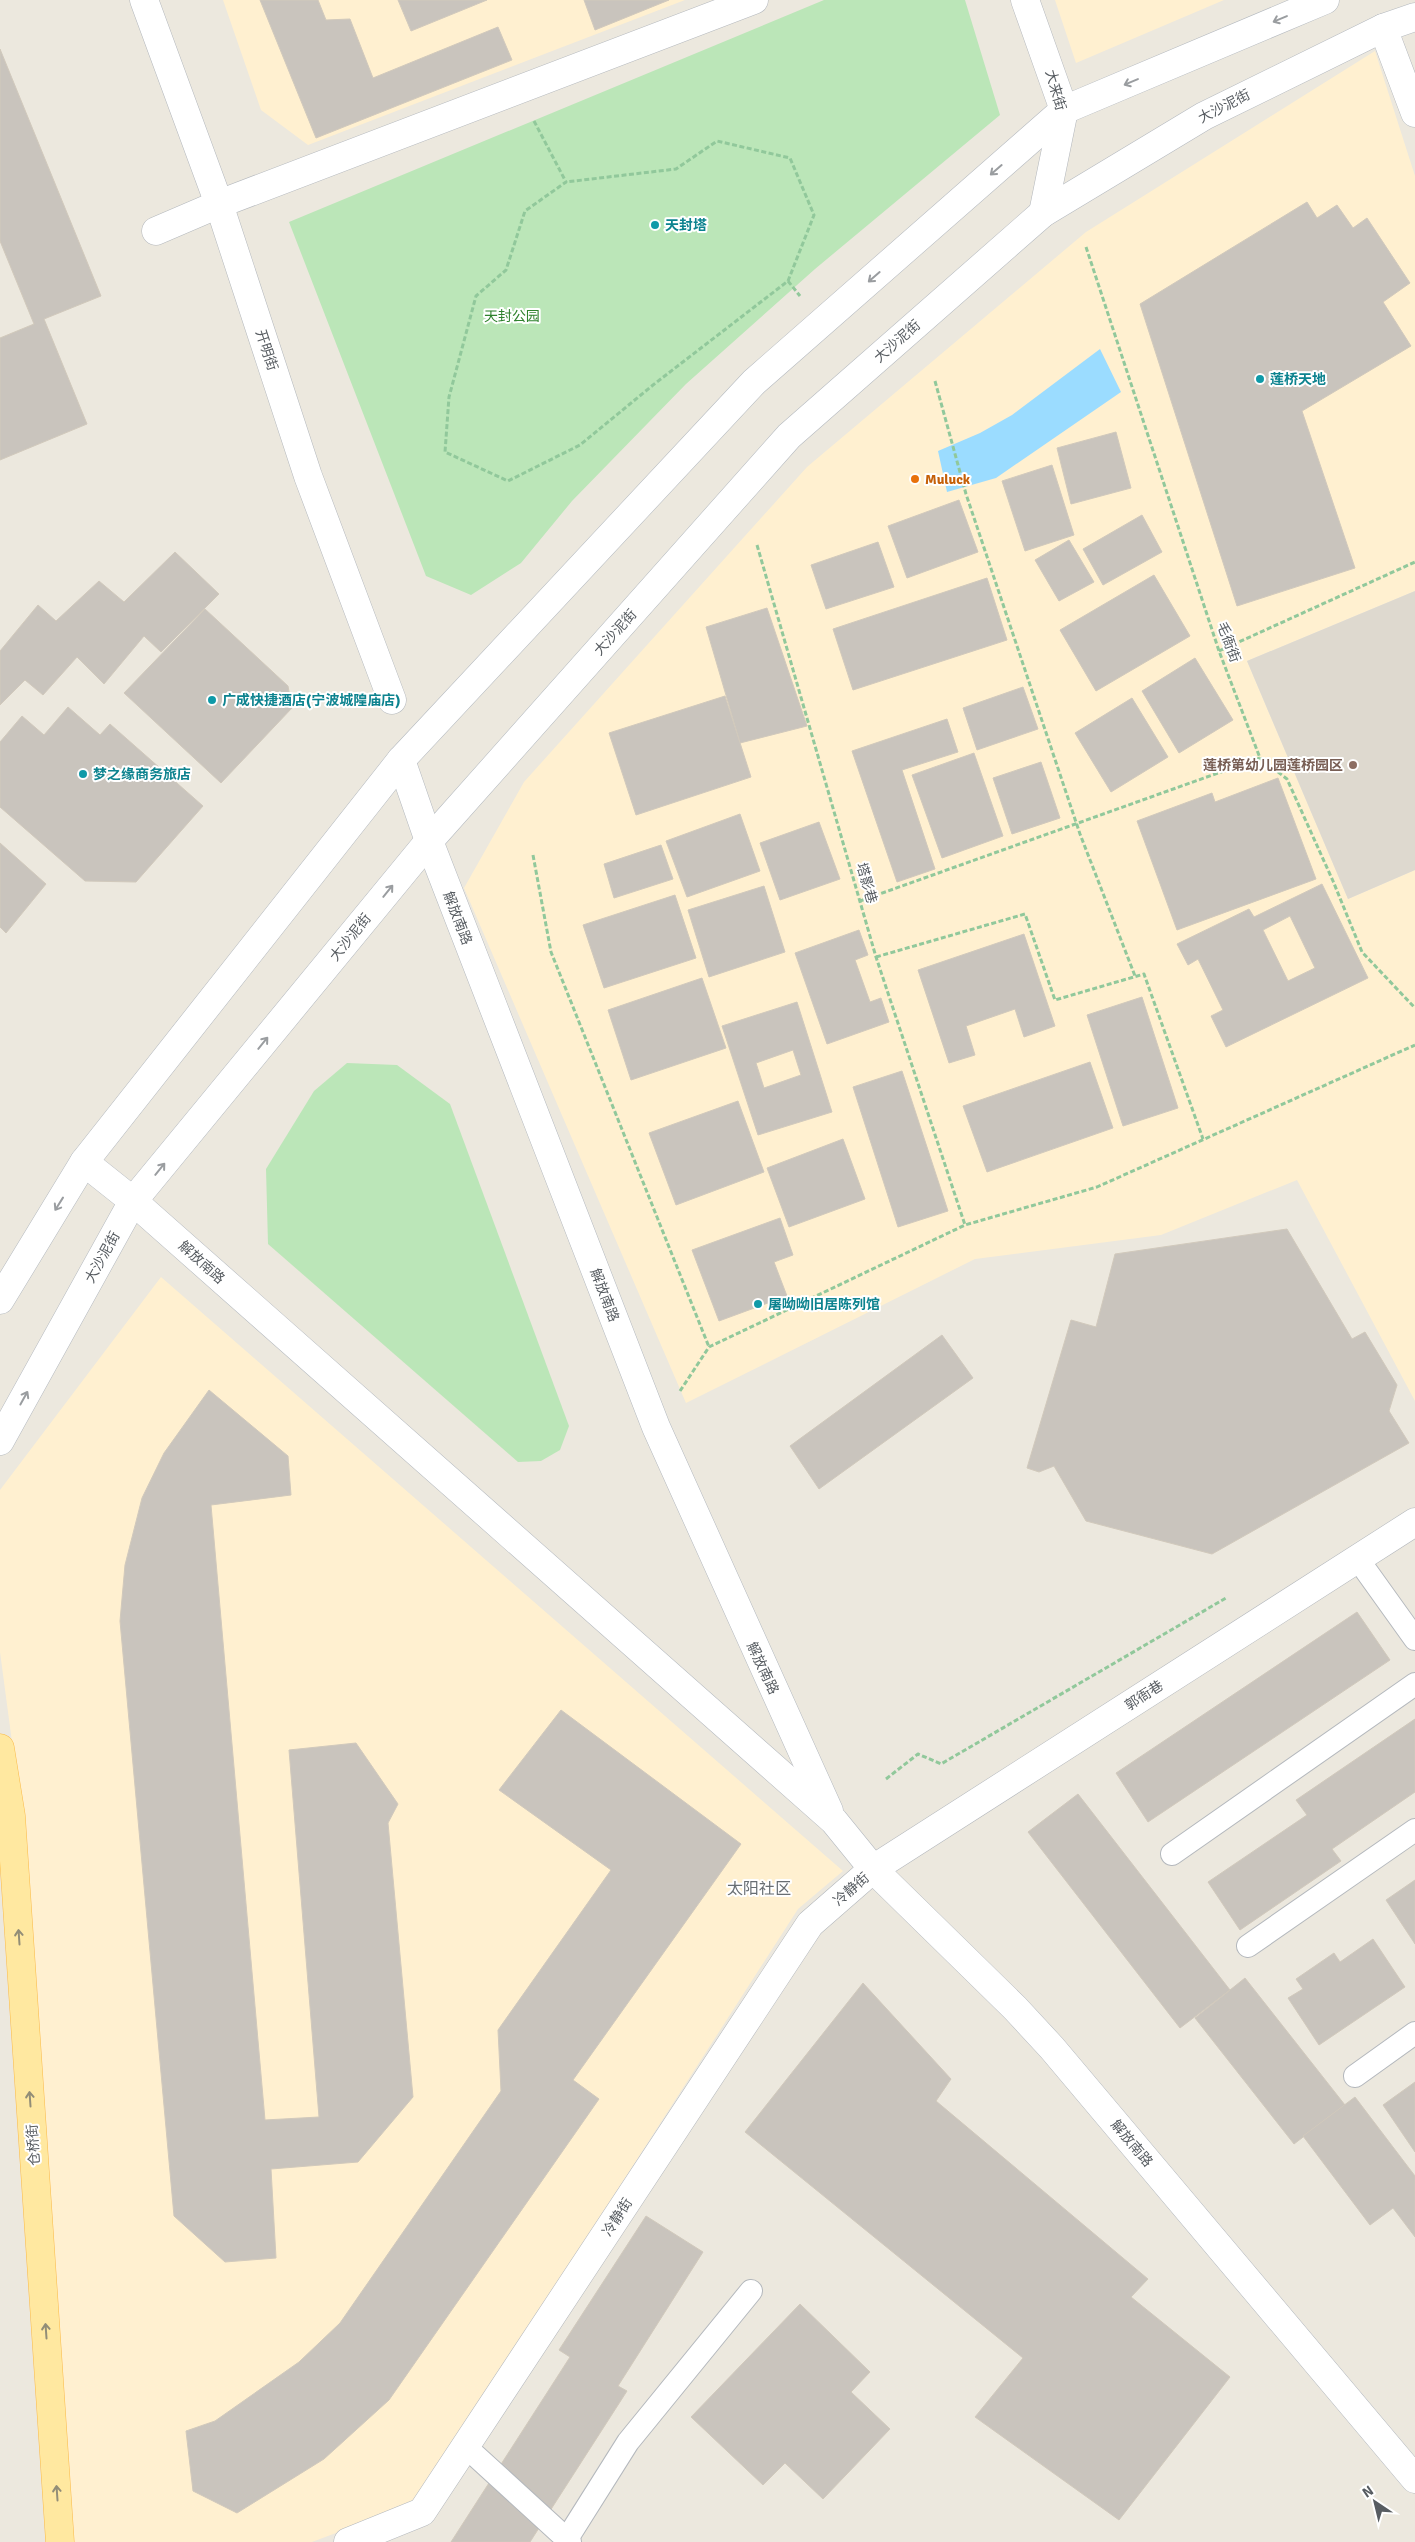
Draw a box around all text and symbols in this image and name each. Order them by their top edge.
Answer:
one-way arrow [1273,15,1288,24]
street label: 大来街 [1042,68,1069,113]
one-way arrow [1124,78,1139,88]
street label: 大沙泥街 [1195,86,1253,127]
one-way arrow [990,164,1003,176]
place label: 天封塔 [665,217,707,234]
marker: 天封塔 [649,219,661,231]
one-way arrow [868,271,881,282]
park label: 天封公园 [484,308,540,325]
street label: 大沙泥街 [871,317,924,366]
street label: 开明街 [252,328,281,373]
place label: 莲桥天地 [1270,371,1326,388]
marker: 莲桥天地 [1254,373,1266,385]
place label: Muluck [925,471,971,488]
marker: Muluck [909,473,921,485]
street label: 大沙泥街 [590,606,640,659]
street label: 毛衙街 [1213,620,1244,665]
place label: 广成快捷酒店(宁波城隍庙店) [222,692,401,709]
marker: 广成快捷酒店(宁波城隍庙店) [206,694,218,706]
place label: 莲桥第幼儿园莲桥园区 [1203,757,1343,774]
marker: 莲桥第幼儿园莲桥园区 [1347,759,1359,771]
place label: 梦之缘商务旅店 [93,766,191,783]
marker: 梦之缘商务旅店 [77,768,89,780]
street label: 塔影巷 [853,861,880,906]
one-way arrow [383,884,394,897]
street label: 解放南路 [440,889,476,947]
street label: 大沙泥街 [326,910,375,964]
one-way arrow [257,1037,268,1050]
one-way arrow [154,1162,165,1175]
one-way arrow [53,1196,63,1210]
street label: 大沙泥街 [81,1229,123,1286]
street label: 解放南路 [175,1237,228,1287]
street label: 解放南路 [587,1266,623,1324]
place label: 屠呦呦旧居陈列馆 [768,1296,880,1313]
marker: 屠呦呦旧居陈列馆 [752,1298,764,1310]
one-way arrow [19,1392,29,1406]
street label: 解放南路 [743,1639,782,1697]
street label: 郭衙巷 [1122,1677,1167,1714]
street label: 冷静街 [830,1869,873,1910]
district label: 太阳社区 [727,1879,791,1899]
one-way arrow [14,1929,24,1945]
one-way arrow [25,2092,35,2108]
street label: 解放南路 [1107,2116,1156,2170]
street label: 仓桥街 [24,2123,43,2167]
street label: 冷静街 [599,2195,636,2240]
one-way arrow [41,2324,50,2340]
north arrow [1350,2477,1400,2527]
text: N [1359,2482,1377,2502]
one-way arrow [52,2486,61,2502]

